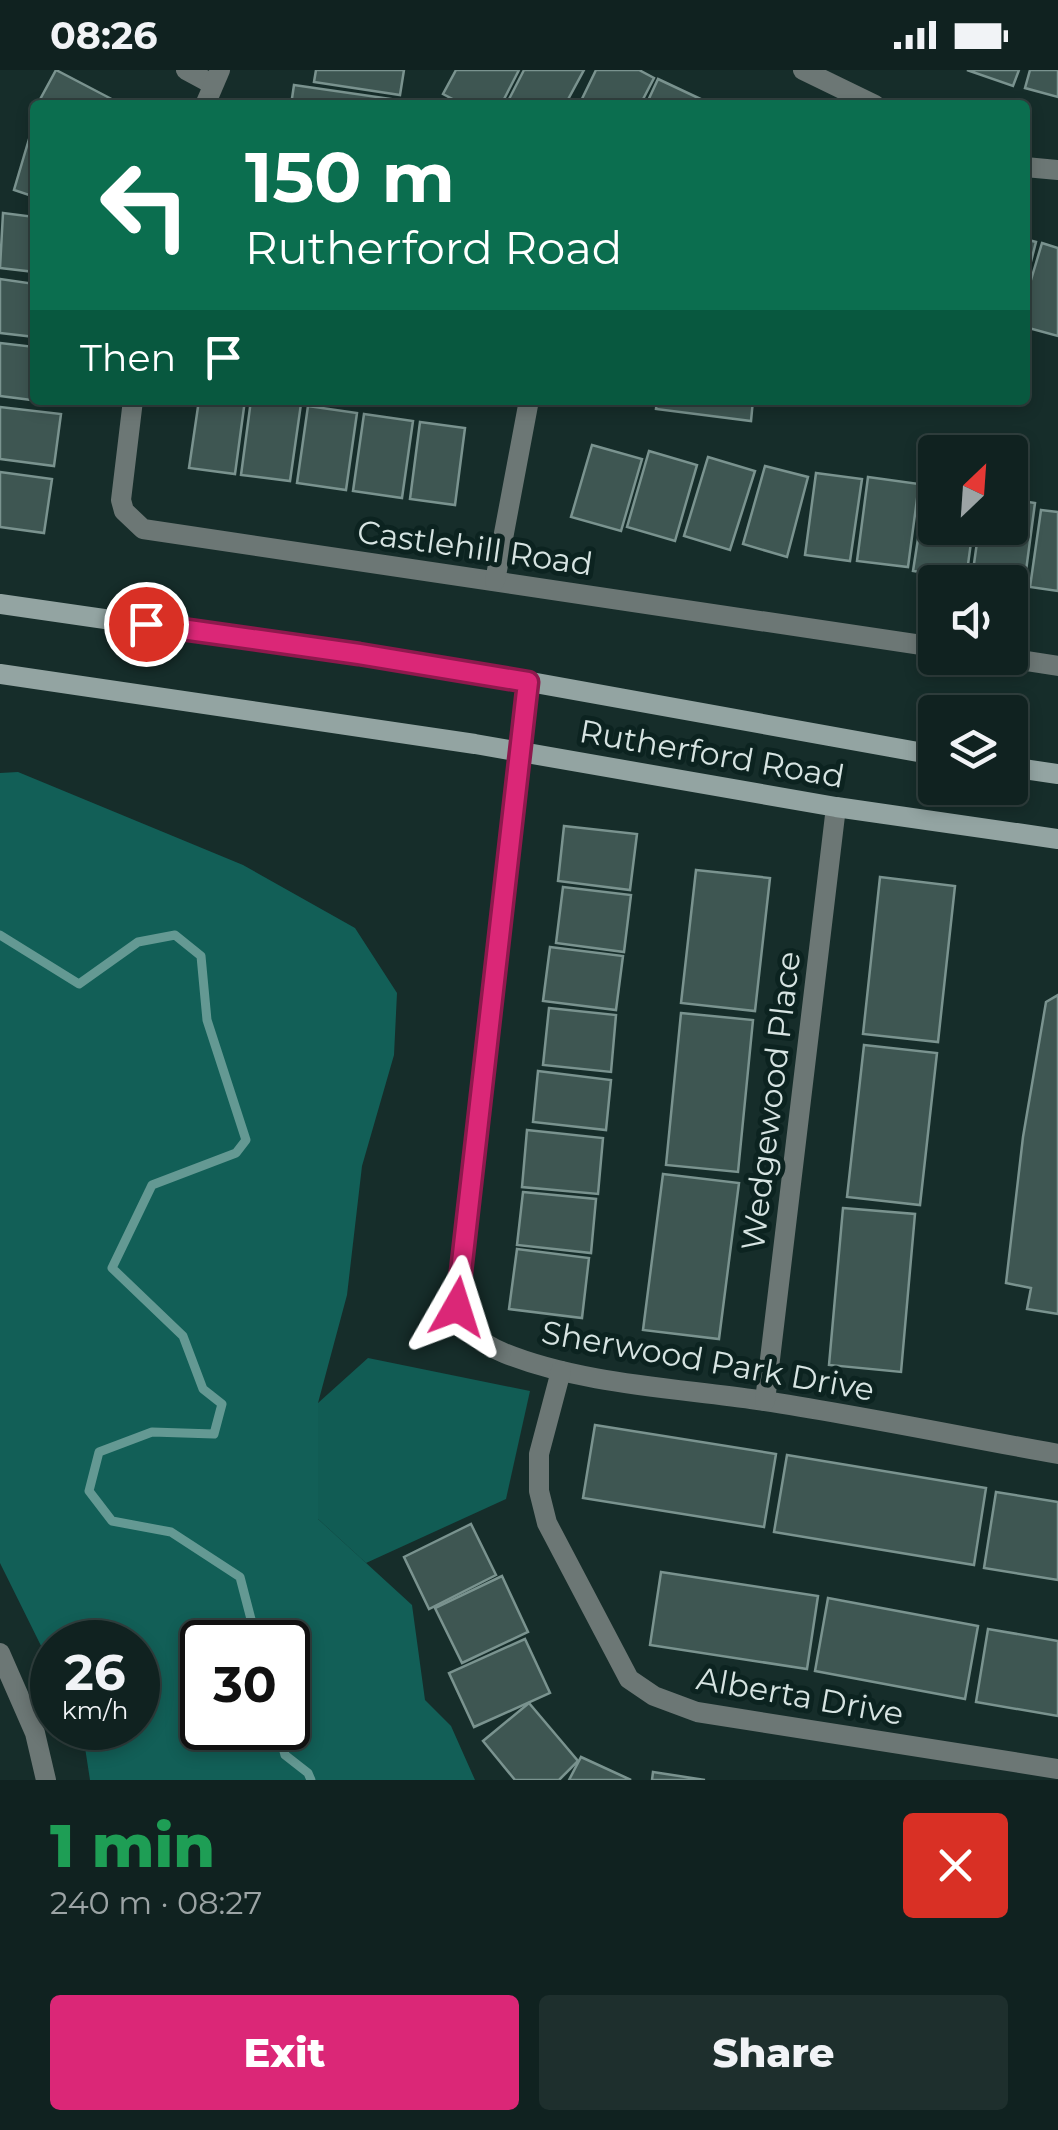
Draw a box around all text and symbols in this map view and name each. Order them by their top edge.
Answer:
text: 08:26 [50,12,157,59]
text: 150 m [245,134,455,220]
icon: left [80,140,210,270]
text: Rutherford Road [245,220,622,275]
icon: arrive [196,330,251,385]
text: Then [80,334,176,381]
north arrow [918,435,1028,545]
map controls [918,435,1028,805]
street label: Castlehill Road [355,512,595,583]
button: sound [918,565,1028,675]
pin [104,582,189,667]
icon: arrive [119,597,174,652]
button: layers [918,695,1028,805]
street label: Rutherford Road [577,711,848,796]
street label: Wedgewood Place [733,949,808,1253]
position arrow [405,1255,509,1359]
street label: Sherwood Park Drive [539,1312,877,1409]
speed limit sign: 30 [180,1620,310,1750]
text: 26 [64,1642,126,1703]
street label: Alberta Drive [694,1658,907,1733]
text: km/h [62,1695,128,1725]
text: 1 min [50,1809,215,1882]
button: close [903,1813,1008,1918]
text: 240 m · 08:27 [50,1883,262,1922]
button: Exit [50,1995,519,2110]
button: Share [539,1995,1008,2110]

